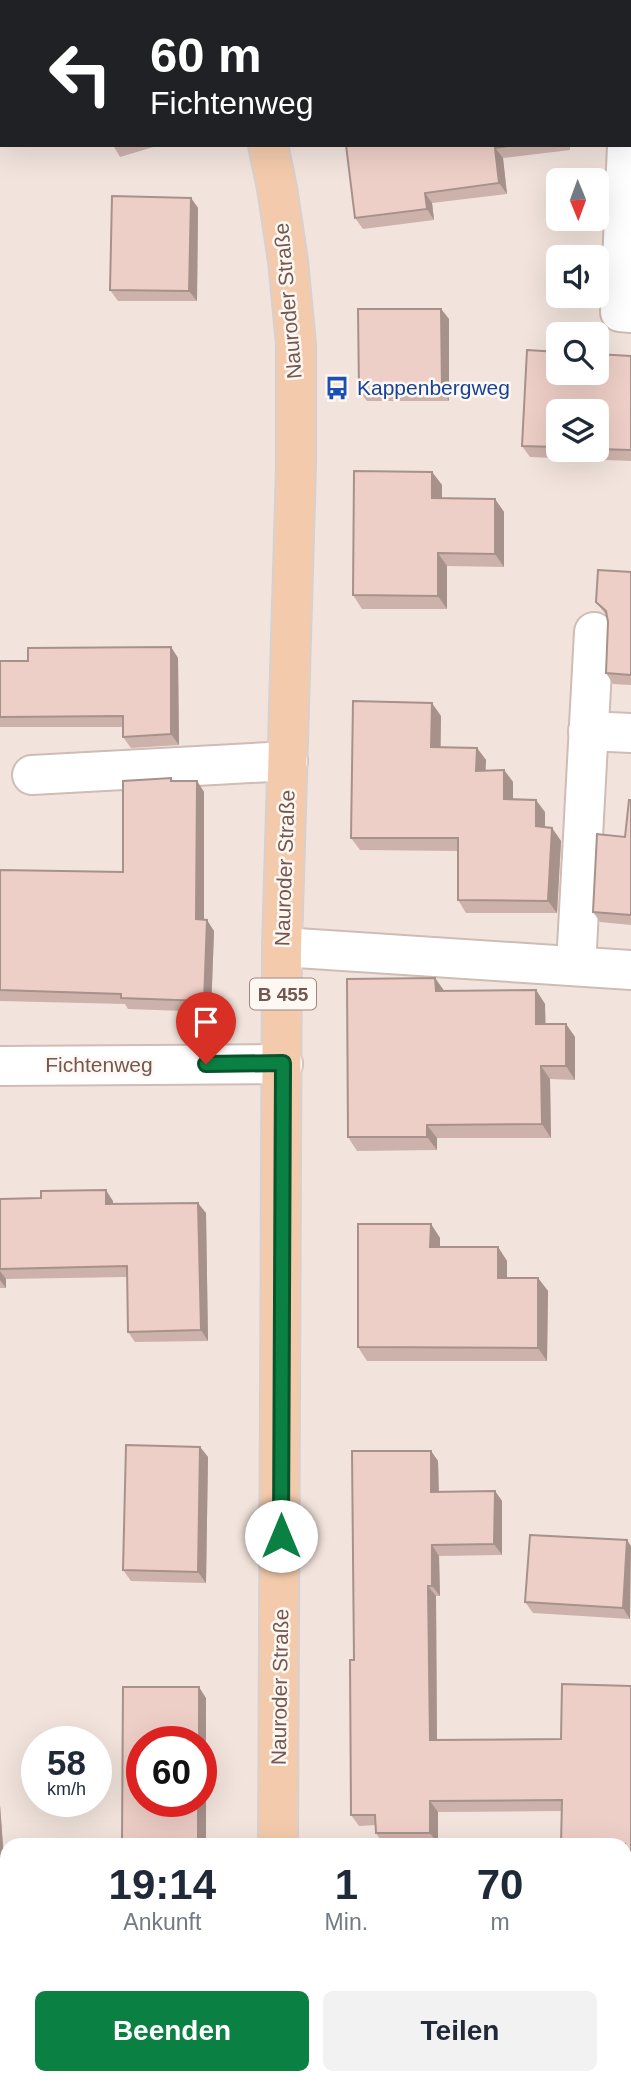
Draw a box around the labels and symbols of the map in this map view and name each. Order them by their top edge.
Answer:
north arrow [546,168,609,231]
street label: Nauroder Straße [269,222,306,380]
bus stop icon: Kappenbergweg [323,374,351,402]
place label: Kappenbergweg [357,376,510,399]
street label: Nauroder Straße [270,789,299,947]
road number: B 455 [250,978,316,1010]
pin [176,992,236,1064]
street label: Fichtenweg [45,1053,153,1076]
position arrow [244,1499,318,1573]
street label: Nauroder Straße [267,1609,292,1765]
speed limit sign: 60 [126,1726,217,1817]

